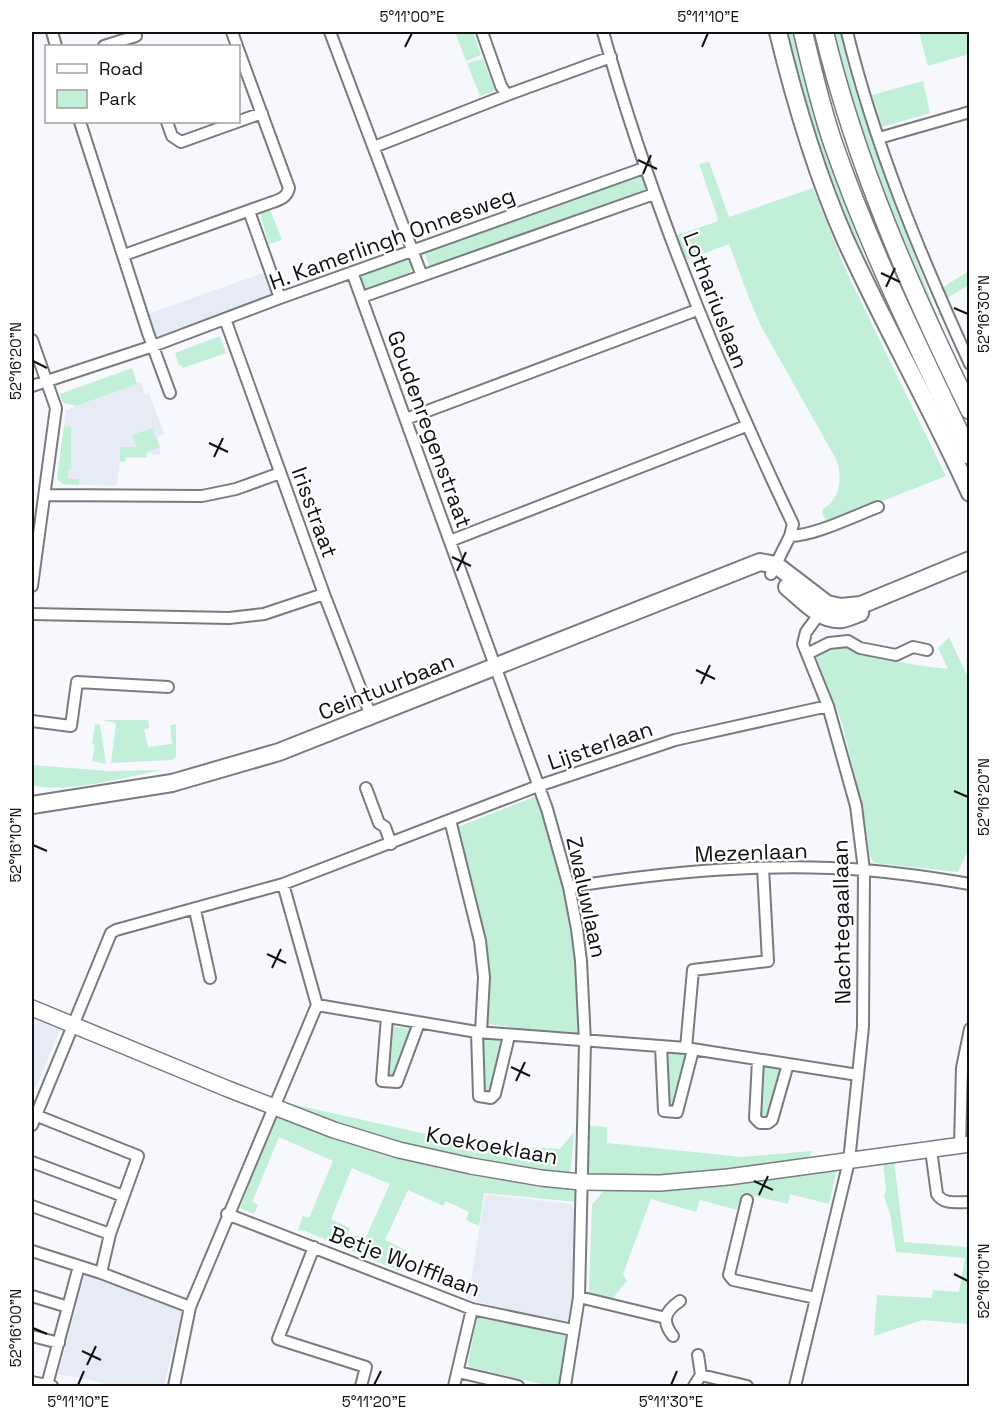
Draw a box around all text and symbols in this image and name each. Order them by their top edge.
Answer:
text: 5°11'00"E [379,7,445,26]
text: 5°11'10"E [677,7,739,26]
legend [45,45,240,123]
text: Road [99,57,143,80]
text: Park [99,87,137,110]
street label: H. Kamerlingh Onnesweg [265,180,519,296]
street label: Lothariuslaan [677,228,755,372]
text: 52°16'30"N [974,275,993,353]
text: 52°16'20"N [6,322,25,400]
street label: Goudenregenstraat [381,327,479,531]
street label: Irisstraat [286,463,344,561]
street label: Ceintuurbaan [314,646,458,726]
street label: Lijsterlaan [544,714,656,776]
text: 52°16'20"N [974,758,993,836]
text: 52°16'10"N [6,807,25,883]
street label: Zwaluwlaan [560,834,614,960]
street label: Mezenlaan [694,836,808,868]
street label: Nachtegaallaan [826,839,856,1005]
street label: Koekoeklaan [424,1120,560,1170]
street label: Betje Wolfflaan [325,1219,485,1303]
text: 52°16'10"N [974,1243,993,1319]
text: 52°16'00"N [6,1289,25,1367]
text: 5°11'10"E [47,1392,109,1411]
text: 5°11'20"E [342,1392,406,1411]
text: 5°11'30"E [639,1392,703,1411]

